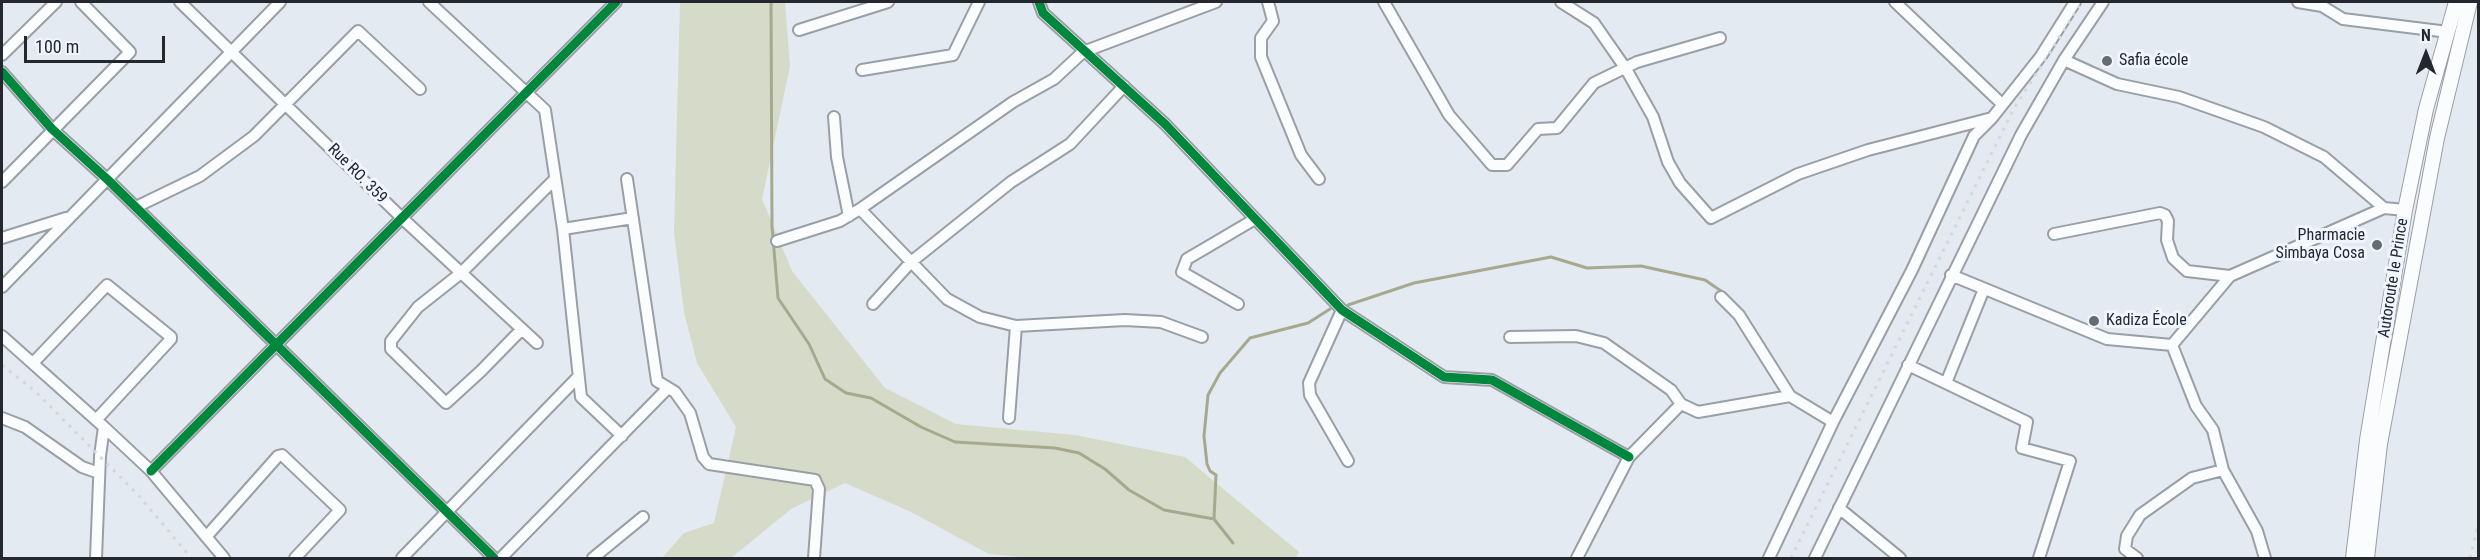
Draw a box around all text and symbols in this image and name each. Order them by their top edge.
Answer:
scale bar [27,24,168,62]
north arrow [2396,24,2456,84]
text: N [2421,26,2431,45]
text: 100 m [35,36,79,57]
place label: Safia école [2119,51,2188,71]
marker: Safia école [2100,54,2114,68]
street label: Rue RO. 359 [323,140,391,208]
street label: Autoroute le Prince [2375,217,2413,339]
place label: Pharmacie Simbaya Cosa [2276,226,2365,264]
marker: Pharmacie Simbaya Cosa [2370,238,2384,252]
place label: Kadiza École [2106,311,2187,331]
marker: Kadiza École [2087,314,2101,328]

